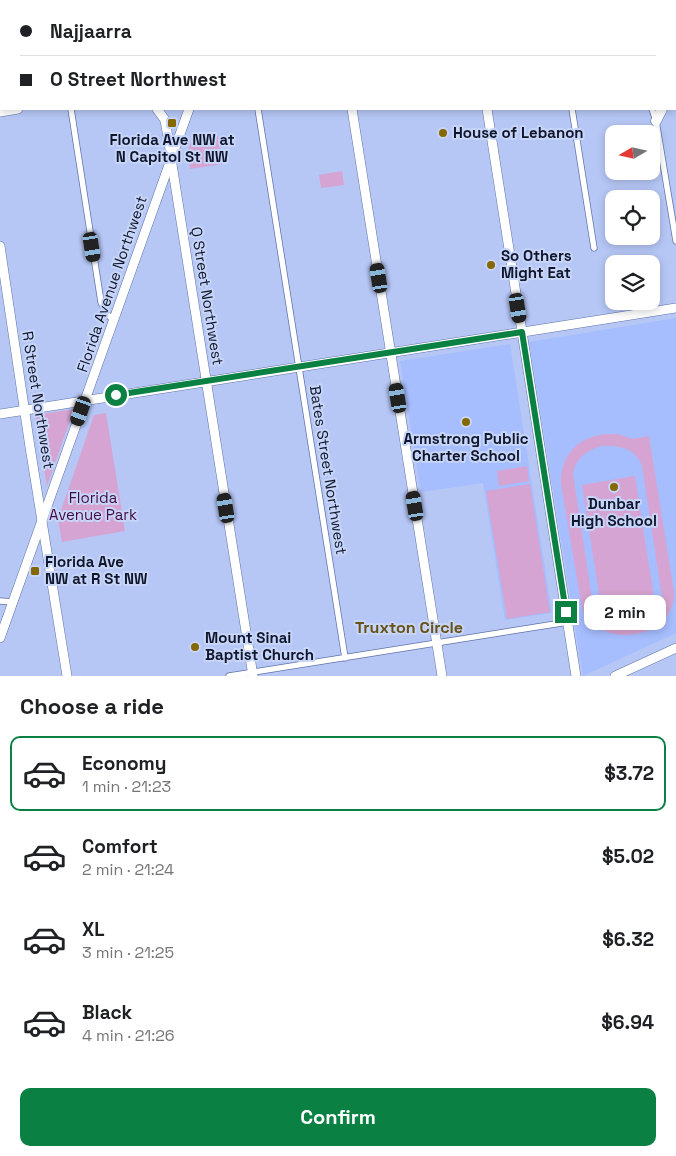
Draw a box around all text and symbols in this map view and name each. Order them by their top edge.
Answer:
text: Najjaarra [50,19,132,44]
text: O Street Northwest [50,67,227,92]
marker: Florida Ave NW at N Capitol St NW [166,117,178,129]
place label: House of Lebanon [453,123,584,142]
north arrow [605,125,660,180]
map controls [605,125,660,310]
marker: House of Lebanon [437,127,449,139]
place label: Florida Ave NW at N Capitol St NW [109,130,235,166]
button: locate [605,190,660,245]
street label: Florida Avenue Northwest [72,193,151,375]
street label: Q Street Northwest [187,225,228,367]
car [82,231,101,263]
place label: So Others Might Eat [501,246,572,282]
button: layers [605,255,660,310]
marker: So Others Might Eat [485,259,497,271]
car [369,262,388,294]
car [508,292,527,324]
street label: R Street Northwest [18,330,59,470]
car [388,382,407,414]
route start [105,384,127,406]
street label: Bates Street Northwest [306,384,351,556]
car [69,394,92,428]
marker: Armstrong Public Charter School [460,416,472,428]
place label: Armstrong Public Charter School [404,429,529,465]
marker: Dunbar High School [608,481,620,493]
park label: Florida Avenue Park [49,488,137,524]
car [405,490,424,522]
car [216,492,235,524]
place label: Dunbar High School [571,494,657,530]
place label: Florida Ave NW at R St NW [45,552,148,588]
marker: Florida Ave NW at R St NW [29,565,41,577]
callout: 2 min [584,594,666,630]
route end [555,601,577,623]
text: 2 min [604,602,646,623]
district label: Truxton Circle [355,617,463,638]
place label: Mount Sinai Baptist Church [205,628,314,664]
marker: Mount Sinai Baptist Church [189,641,201,653]
text: Choose a ride [20,692,164,720]
icon: car [22,751,67,796]
text: Economy [82,751,166,776]
text: $3.72 [604,761,654,786]
text: 1 min · 21:23 [82,776,171,797]
icon: car [22,834,67,879]
text: Comfort [82,834,158,859]
text: $5.02 [602,844,654,869]
text: 2 min · 21:24 [82,859,174,880]
icon: car [22,917,67,962]
text: XL [82,917,105,942]
text: $6.32 [602,927,654,952]
text: 3 min · 21:25 [82,942,174,963]
icon: car [22,1000,67,1045]
text: Black [82,1000,132,1025]
text: $6.94 [601,1010,654,1035]
text: 4 min · 21:26 [82,1025,175,1046]
button: Confirm [20,1088,656,1146]

